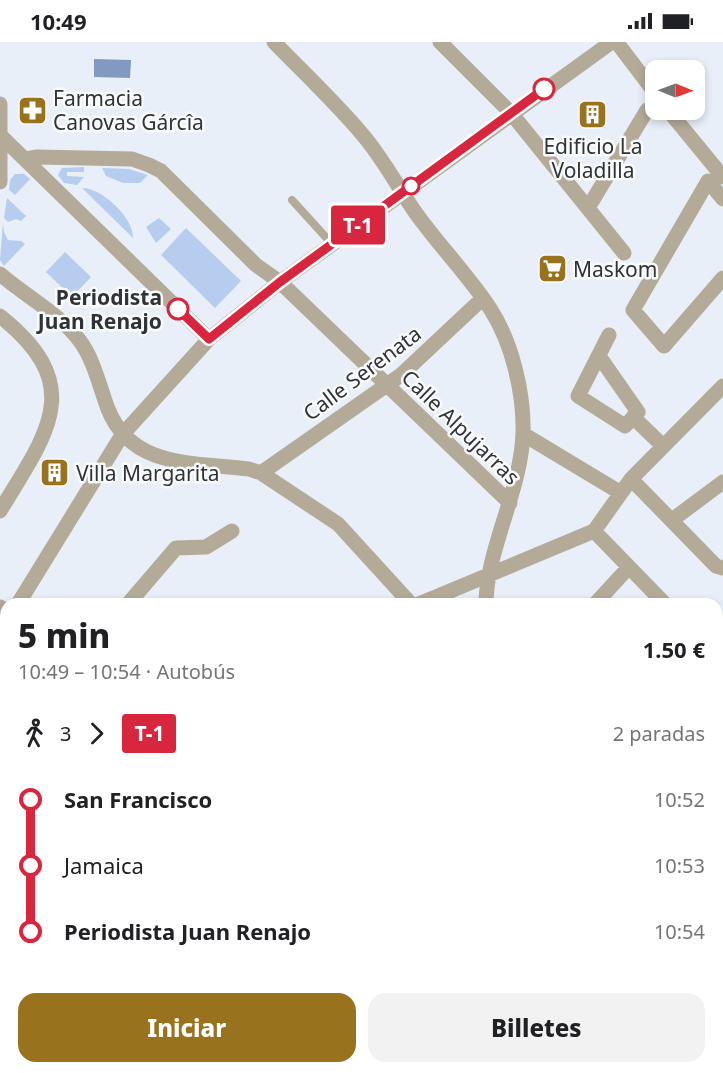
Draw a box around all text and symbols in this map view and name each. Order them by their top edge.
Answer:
text: 10:49 [30,6,87,36]
north arrow [645,60,705,120]
map controls [645,60,705,120]
unlabelled marker [533,78,555,100]
place label: Farmacia Canovas Gárcîa [53,84,204,136]
pharmacy icon: Farmacia Canovas Gárcîa [16,94,48,126]
building icon: Edificio La Voladilla [577,99,609,131]
place label: Edificio La Voladilla [543,132,643,184]
unlabelled marker [402,177,420,195]
line badge: T-1 [324,206,392,244]
text: T-1 [343,211,373,239]
supermarket icon: Maskom [536,253,568,285]
place label: Maskom [573,255,657,283]
place label: Periodista Juan Renajo [36,283,162,335]
marker: Periodista Juan Renajo [167,298,189,320]
street label: Calle Serenata [297,319,427,427]
street label: Calle Alpujarras [396,363,526,491]
building icon: Villa Margarita [39,457,71,489]
place label: Villa Margarita [76,459,220,487]
text: 5 min [18,613,110,658]
text: 1.50 € [643,634,705,664]
text: 10:49 – 10:54 · Autobús [18,658,235,685]
icon: walk [18,717,51,750]
icon: forward [80,717,113,750]
text: T-1 [134,719,164,747]
text: 3 [60,720,71,747]
text: 2 paradas [613,720,705,747]
text: San Francisco [64,784,212,814]
text: 10:52 [654,786,705,813]
text: Jamaica [64,850,144,880]
text: 10:53 [654,852,705,879]
text: Periodista Juan Renajo [64,916,311,946]
text: 10:54 [654,918,705,945]
button: Iniciar [18,993,356,1062]
button: Billetes [368,993,705,1062]

